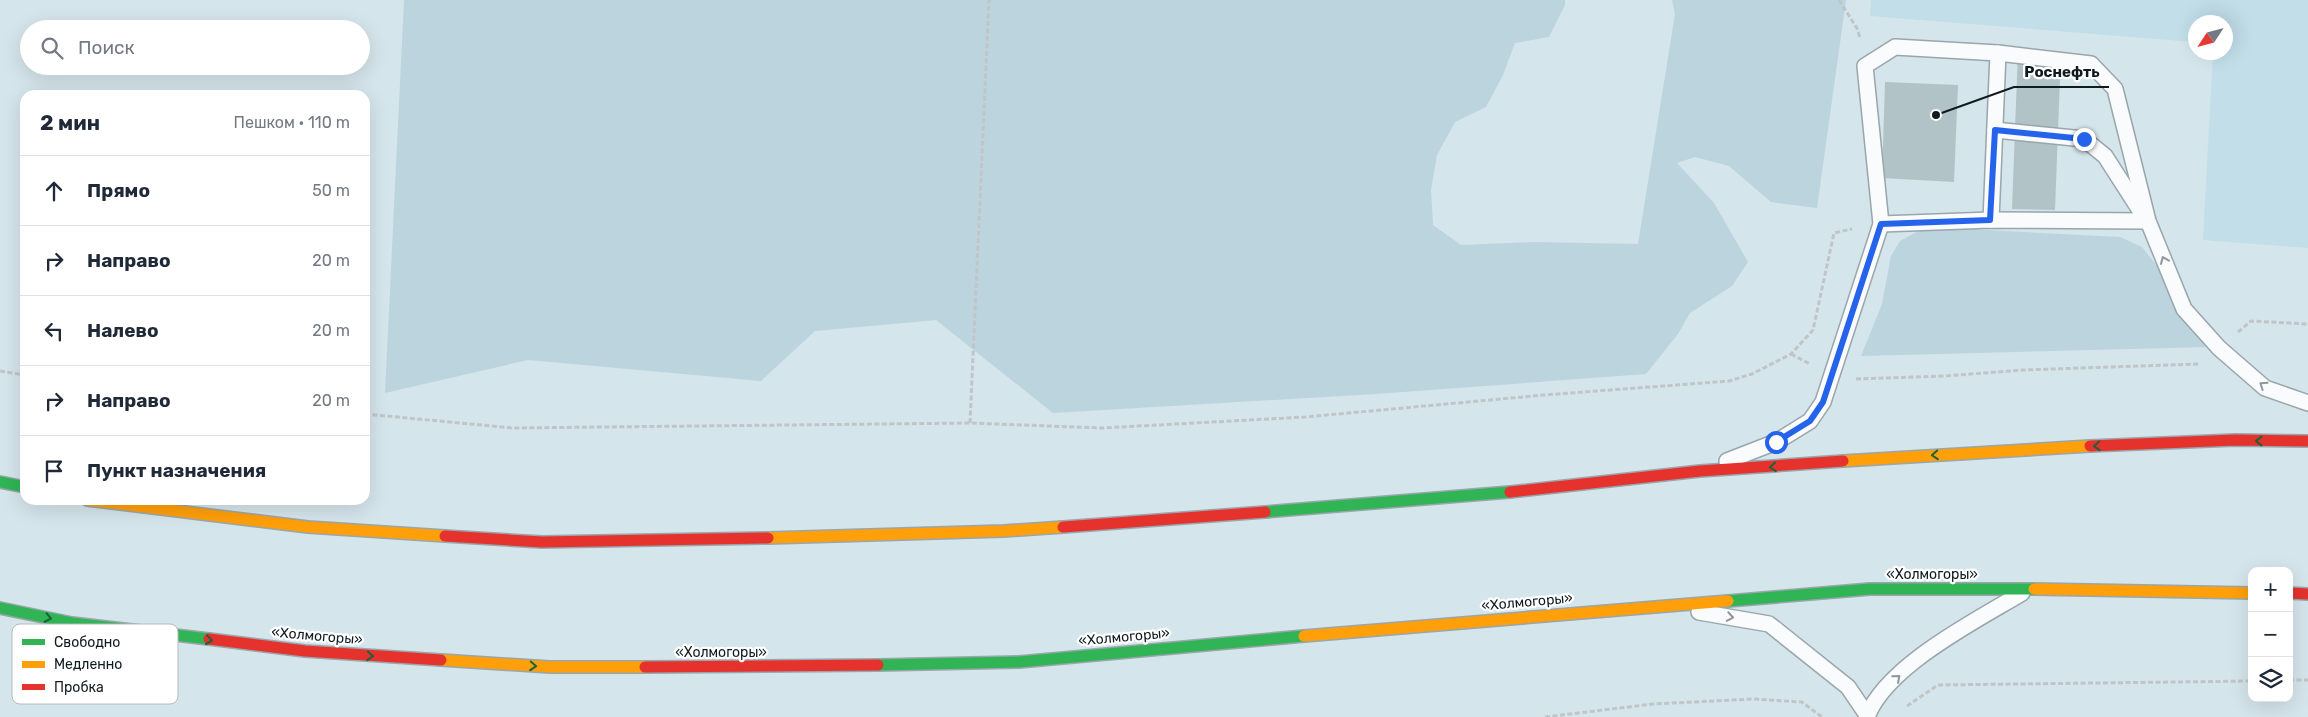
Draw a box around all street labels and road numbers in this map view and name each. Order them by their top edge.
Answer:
street label: «Холмогоры» [1886,566,1978,583]
street label: «Холмогоры» [1481,590,1573,614]
street label: «Холмогоры» [271,624,363,648]
street label: «Холмогоры» [1078,625,1170,649]
street label: «Холмогоры» [675,644,767,661]

